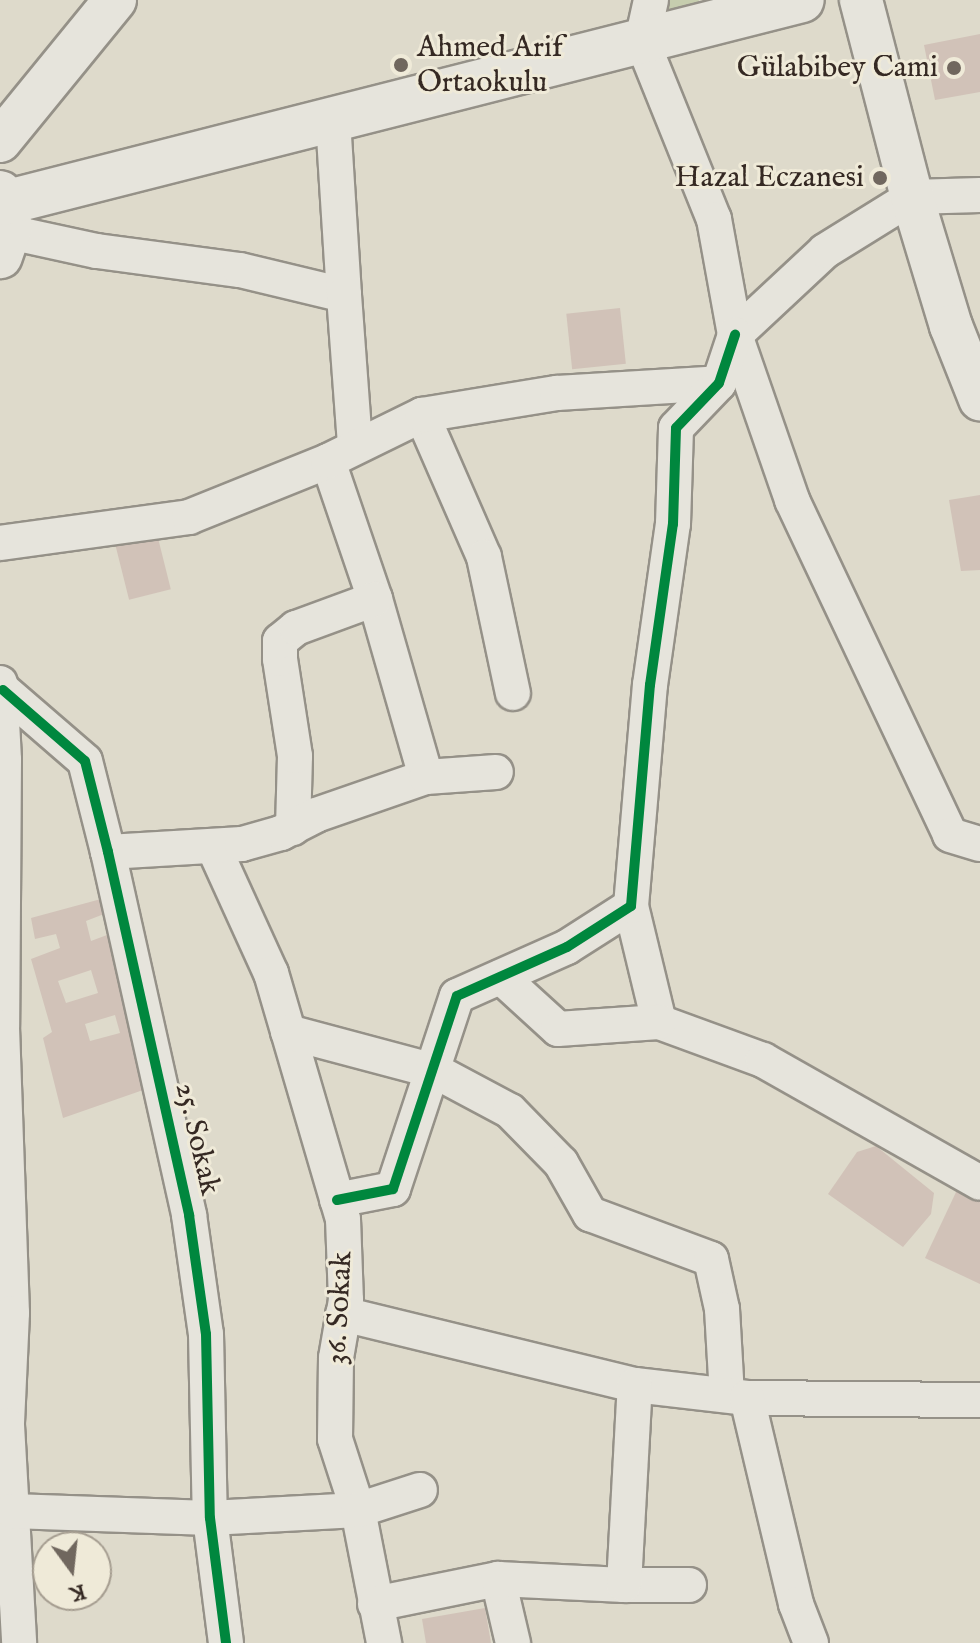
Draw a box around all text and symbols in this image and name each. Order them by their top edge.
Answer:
place label: Ahmed Arif Ortaokulu [417,30,563,100]
place label: Gülabibey Cami [737,50,938,86]
marker: Ahmed Arif Ortaokulu [392,56,410,74]
marker: Gülabibey Cami [945,59,963,77]
place label: Hazal Eczanesi [675,160,864,196]
marker: Hazal Eczanesi [871,169,889,187]
street label: 25. Sokak [167,1079,227,1199]
street label: 36. Sokak [319,1250,361,1366]
north arrow [32,1531,112,1611]
text: K [66,1577,89,1608]

